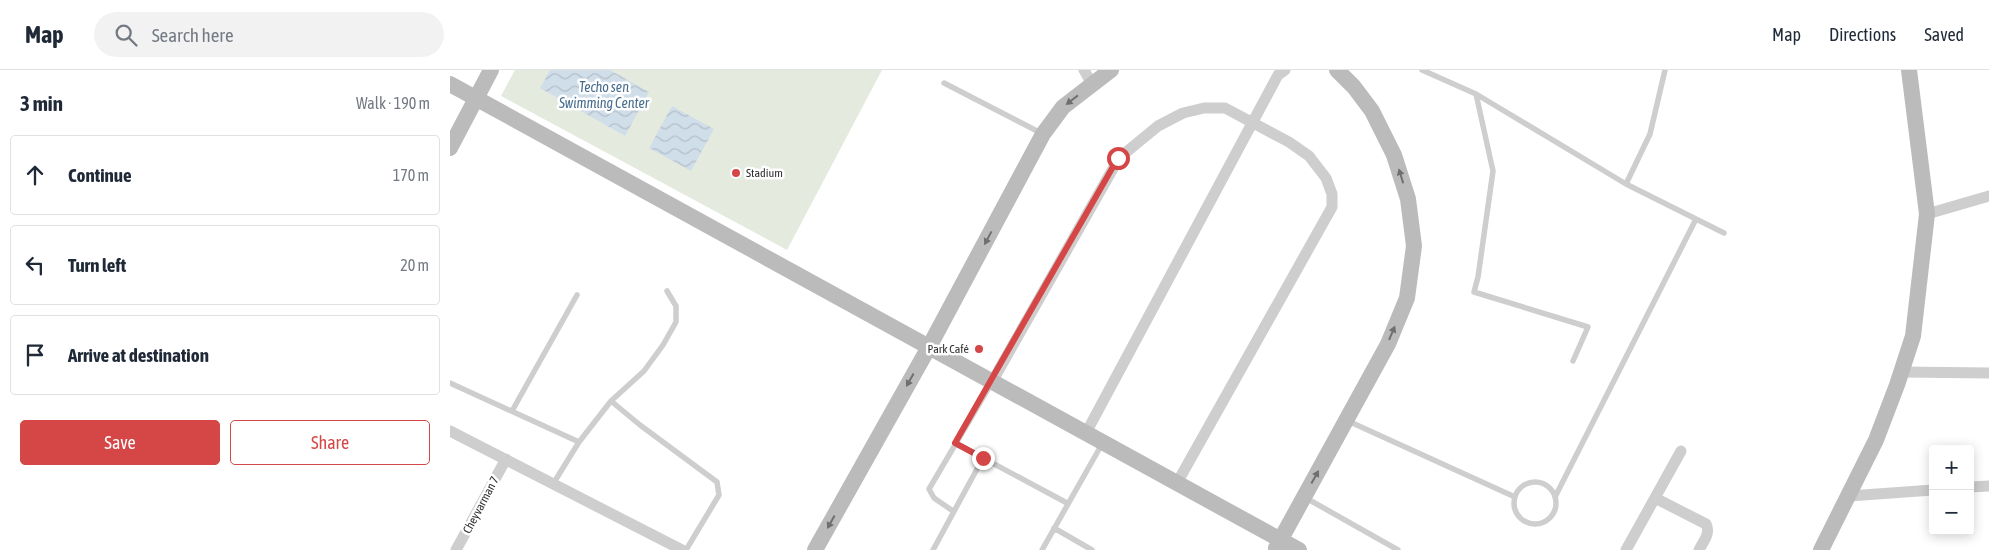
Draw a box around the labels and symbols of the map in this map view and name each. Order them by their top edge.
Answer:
water label: Techo sen Swimming Center [558,79,650,111]
one-way arrow [1066,94,1079,105]
route start [1107,147,1130,170]
place label: Stadium [746,166,783,180]
marker: Stadium [730,167,742,179]
one-way arrow [1396,168,1404,183]
one-way arrow [983,231,992,244]
one-way arrow [1389,326,1397,340]
place label: Park Café [928,342,969,356]
marker: Park Café [973,343,985,355]
one-way arrow [906,373,914,388]
route end [972,447,995,470]
one-way arrow [1311,470,1320,483]
street label: Cheyvarman 7 [460,474,502,536]
one-way arrow [827,515,835,530]

